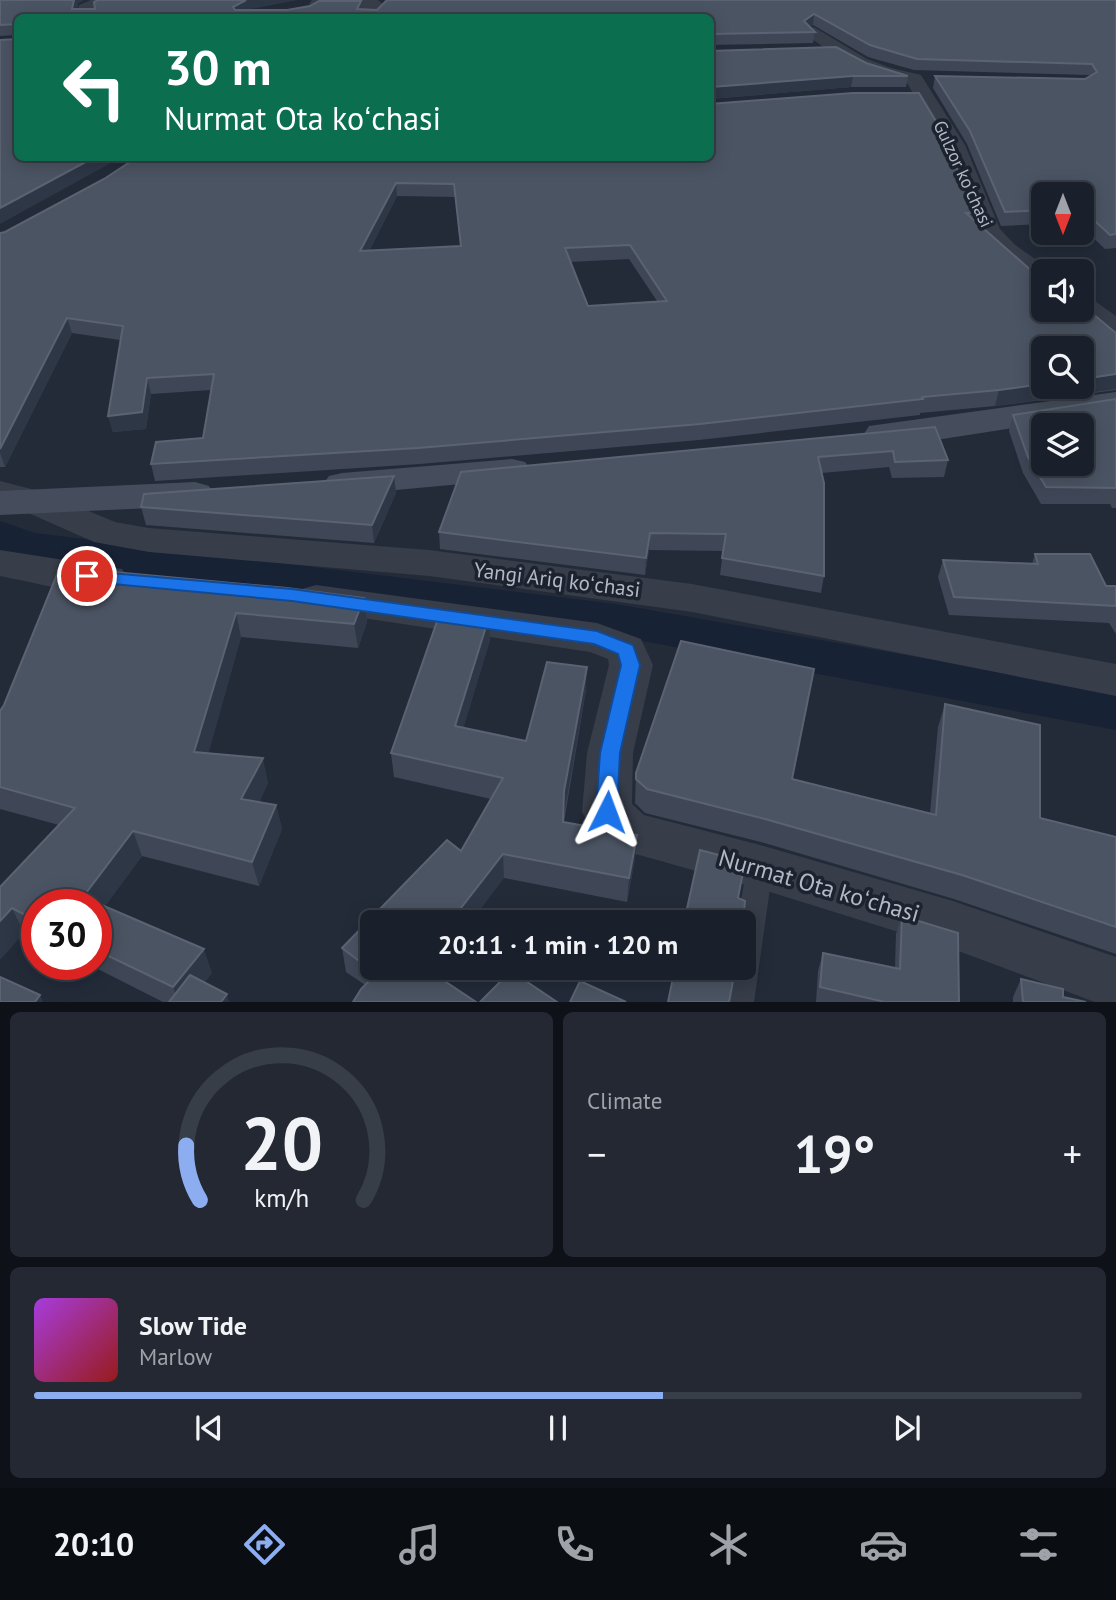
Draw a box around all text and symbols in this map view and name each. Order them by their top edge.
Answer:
text: 30 m [164,35,271,99]
icon: left [49,42,140,133]
text: Nurmat Ota koʻchasi [164,97,441,139]
street label: Gulzor koʻchasi [929,117,998,231]
north arrow [1031,182,1094,245]
map controls [1031,182,1094,476]
button: sound [1031,259,1094,322]
button: search [1031,336,1094,399]
button: layers [1031,413,1094,476]
pin [57,546,117,606]
street label: Yangi Ariq koʻchasi [472,556,642,603]
icon: arrive [68,557,106,595]
position arrow [570,775,644,849]
street label: Nurmat Ota koʻchasi [715,842,923,929]
speed limit sign: 30 [21,889,112,980]
text: 20:11 · 1 min · 120 m [438,928,678,961]
text: Climate [587,1086,662,1115]
text: 20 [240,1097,323,1191]
text: 19° [794,1120,875,1187]
text: − [587,1129,606,1178]
text: + [1063,1129,1082,1178]
text: km/h [254,1182,309,1214]
text: Slow Tide [139,1309,247,1342]
text: Marlow [139,1342,212,1371]
icon: previous [190,1409,228,1447]
icon: pause [539,1409,577,1447]
icon: next [888,1409,926,1447]
icon: directions [240,1520,289,1569]
icon: music [395,1520,444,1569]
icon: phone [550,1520,599,1569]
icon: climate [704,1520,753,1569]
icon: car [859,1520,908,1569]
icon: filters [1014,1520,1063,1569]
text: 20:10 [53,1523,134,1565]

